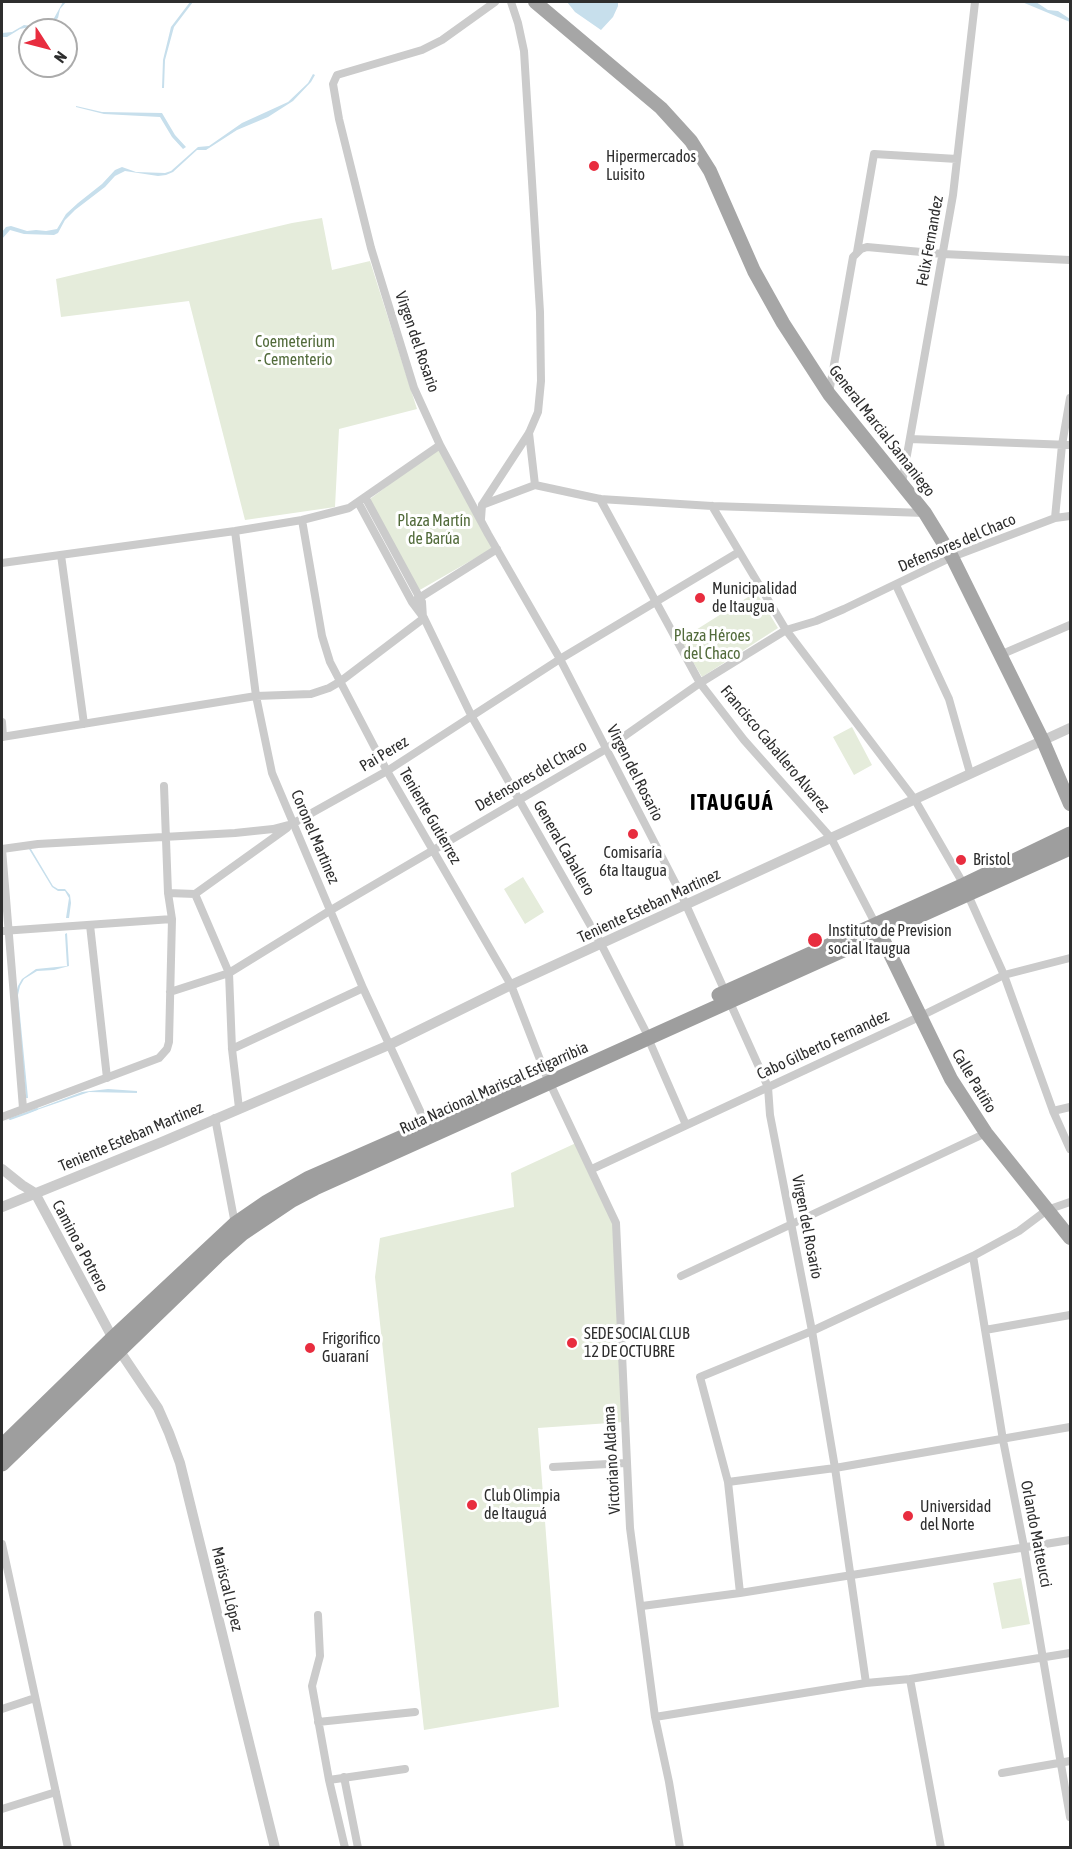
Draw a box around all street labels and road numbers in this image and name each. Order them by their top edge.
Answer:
street label: Felix Fernandez [913,194,947,288]
street label: Virgen del Rosario [391,289,443,395]
street label: General Marcial Samaniego [825,362,939,500]
street label: Defensores del Chaco [895,510,1019,576]
street label: Francisco Caballero Alvarez [716,682,834,816]
street label: Virgen del Rosario [603,722,667,824]
street label: Pai Perez [356,732,412,776]
street label: Defensores del Chaco [472,736,590,816]
street label: Teniente Gutierrez [395,764,465,868]
street label: Coronel Martinez [287,787,343,887]
street label: General Caballero [529,797,599,899]
street label: Teniente Esteban Martinez [575,865,723,947]
street label: Cabo Gilberto Fernandez [754,1006,892,1084]
street label: Ruta Nacional Mariscal Estigarribia [397,1038,591,1138]
street label: Calle Patiño [948,1046,1000,1116]
street label: Teniente Esteban Martinez [56,1098,206,1176]
street label: Virgen del Rosario [788,1173,826,1281]
street label: Camino a Potrero [48,1197,112,1295]
street label: Victoriano Aldama [600,1405,624,1515]
street label: Orlando Matteucci [1016,1479,1056,1589]
street label: Mariscal López [207,1545,247,1633]

